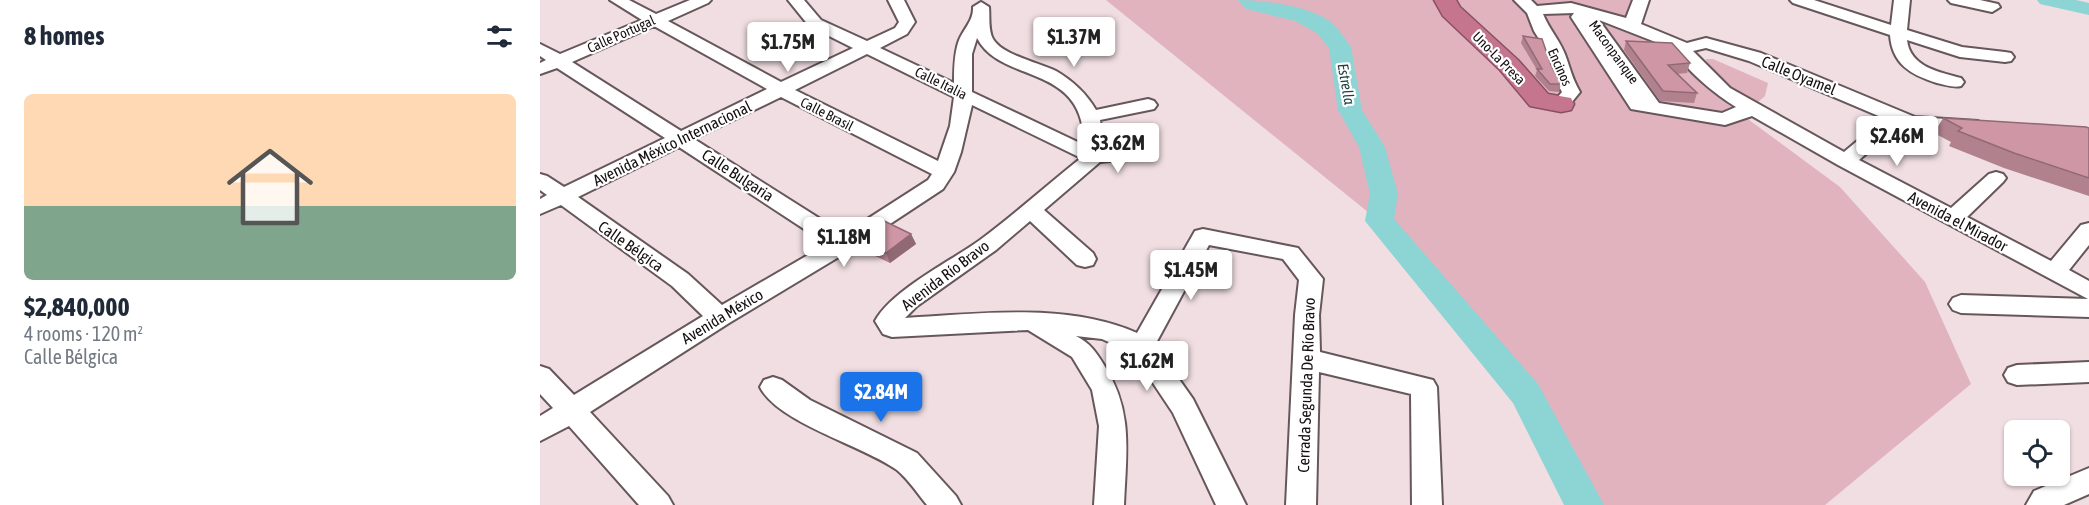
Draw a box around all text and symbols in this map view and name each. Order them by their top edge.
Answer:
street label: Calle Portugal [585,12,658,56]
pin: $1.37M [1025,17,1123,68]
street label: Maconpanque [1586,17,1642,87]
icon: filters [483,20,516,53]
text: 8 homes [24,21,104,51]
pin: $1.75M [739,22,837,73]
text: $1.37M [1047,25,1101,48]
street label: Uno-La Presa [1469,28,1529,88]
text: $1.75M [761,30,815,53]
street label: Encinos [1545,46,1575,88]
street label: Calle Oyamel [1759,52,1840,99]
water label: Estrella [1335,62,1358,106]
street label: Calle Italia [912,64,970,102]
street label: Calle Brasil [798,94,856,134]
street label: Avenida México Internacional [590,96,755,189]
pin: $2.46M [1848,116,1946,167]
pin: $3.62M [1069,123,1167,174]
text: $2.46M [1870,124,1924,147]
text: $3.62M [1091,131,1145,154]
icon: home [216,133,324,241]
street label: Calle Bulgaria [698,145,777,206]
street label: Avenida el Mirador [1905,187,2011,255]
street label: Calle Bélgica [594,217,667,276]
pin: $1.18M [795,217,893,268]
text: $1.18M [817,225,871,248]
street label: Avenida Río Bravo [898,236,992,314]
pin: $1.45M [1142,250,1240,301]
text: $1.45M [1164,258,1218,281]
street label: Avenida México [678,285,766,347]
text: $2,840,000 [24,292,130,322]
street label: Cerrada Segunda De Río Bravo [1294,297,1319,473]
text: 4 rooms · 120 m² [24,322,143,345]
pin: $1.62M [1098,341,1196,392]
text: Calle Bélgica [24,345,118,368]
text: $1.62M [1120,349,1174,372]
pin: $2.84M [832,372,930,423]
text: $2.84M [854,380,908,403]
map controls [2004,420,2070,486]
button: locate [2004,420,2070,486]

